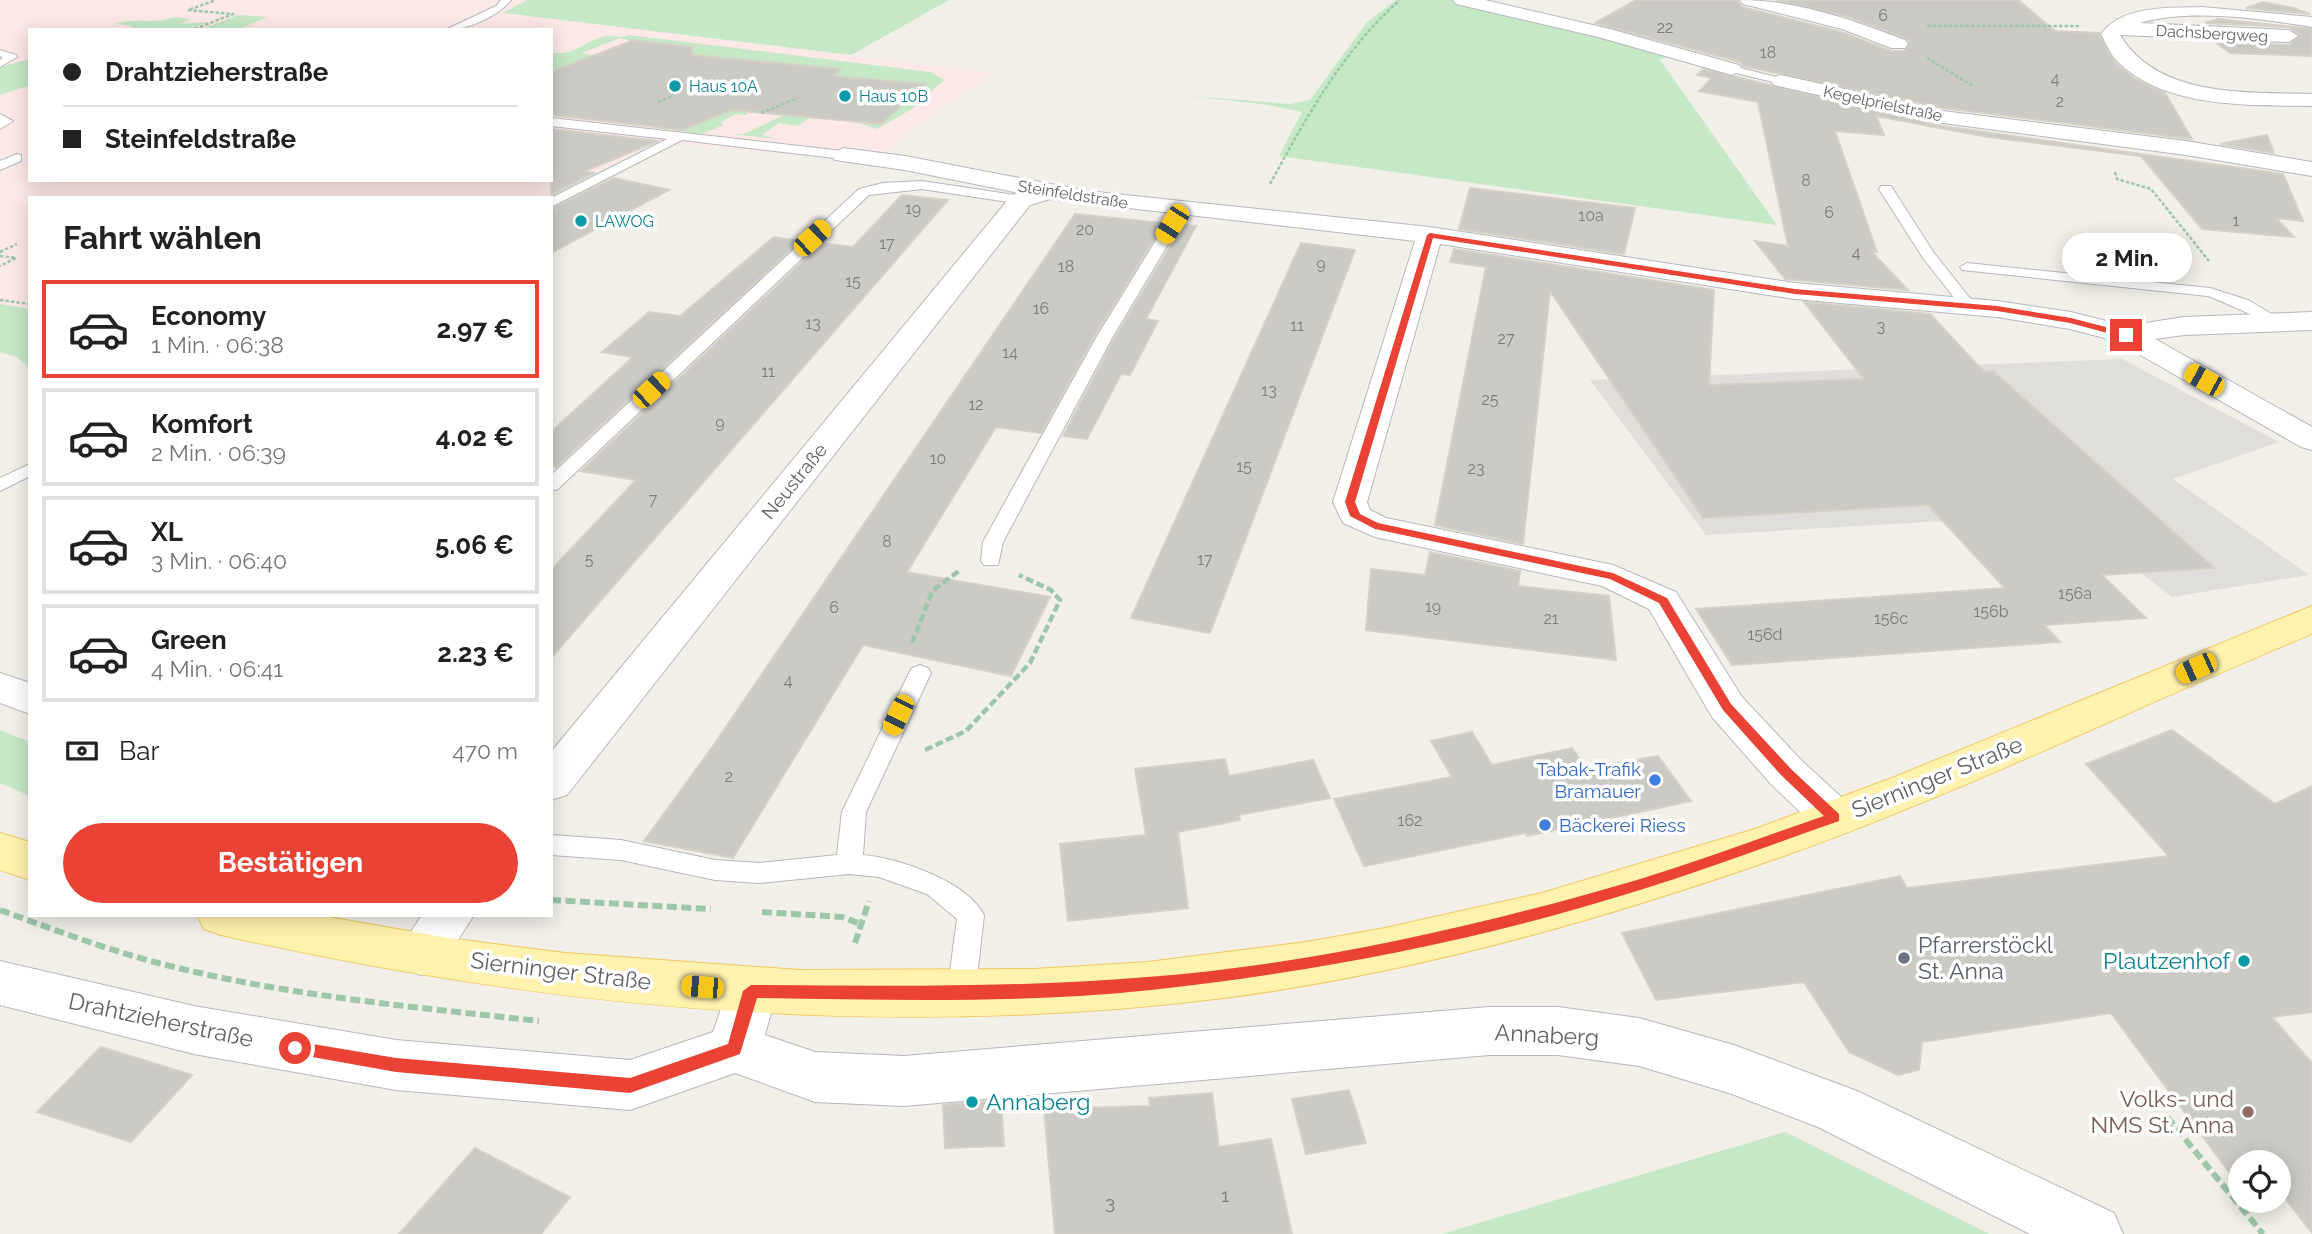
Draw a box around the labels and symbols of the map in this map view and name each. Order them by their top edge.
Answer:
house number: 6 [1878,6,1888,25]
house number: 22 [1657,18,1673,37]
street label: Dachsbergweg [2155,21,2269,46]
house number: 18 [1760,43,1776,62]
house number: 4 [2051,69,2060,88]
place label: Haus 10A [689,77,758,96]
marker: Haus 10A [667,78,683,94]
street label: Kegelprielstraße [1822,82,1944,125]
place label: Haus 10B [859,87,928,106]
marker: Haus 10B [837,88,853,104]
house number: 2 [2056,92,2064,111]
house number: 8 [1801,171,1811,190]
street label: Steinfeldstraße [1016,176,1129,213]
house number: 19 [905,199,921,218]
car [1152,201,1193,247]
house number: 6 [1824,203,1834,222]
house number: 10a [1578,206,1604,225]
house number: 1 [2233,211,2240,230]
place label: LAWOG [595,212,654,231]
marker: LAWOG [573,213,589,229]
car [790,216,835,260]
house number: 20 [1076,220,1094,239]
callout: 2 Min. [2061,233,2191,282]
house number: 17 [879,234,895,253]
house number: 4 [1852,243,1861,262]
house number: 9 [1316,254,1326,273]
house number: 18 [1058,257,1074,276]
house number: 15 [845,272,861,291]
house number: 16 [1033,299,1049,318]
house number: 13 [805,314,821,333]
house number: 11 [1290,316,1304,335]
house number: 3 [1877,317,1885,336]
route end [2110,319,2142,351]
house number: 27 [1498,329,1515,348]
house number: 14 [1002,343,1018,362]
car [2181,361,2228,399]
house number: 11 [761,362,775,381]
car [629,368,674,412]
house number: 13 [1261,381,1277,400]
house number: 25 [1481,390,1499,409]
house number: 12 [968,395,984,414]
house number: 9 [715,413,725,432]
street label: Neustraße [757,439,831,523]
house number: 10 [930,449,946,468]
house number: 15 [1236,457,1252,476]
house number: 23 [1468,459,1484,478]
house number: 7 [649,490,658,509]
house number: 8 [882,532,892,551]
house number: 5 [585,550,594,569]
house number: 17 [1197,550,1213,569]
house number: 156a [2058,584,2092,603]
house number: 19 [1425,597,1441,616]
house number: 6 [829,598,839,617]
house number: 156b [1973,602,2009,621]
house number: 21 [1543,609,1559,628]
house number: 156c [1874,609,1908,628]
house number: 156d [1747,625,1783,644]
car [2173,650,2220,686]
house number: 4 [784,671,793,690]
car [880,692,917,738]
street label: Sierninger Straße [1848,730,2026,823]
place label: Tabak-Trafik Bramauer [1537,758,1641,802]
house number: 2 [725,767,733,786]
marker: Tabak-Trafik Bramauer [1647,772,1663,788]
house number: 162 [1398,811,1422,830]
place label: Bäckerei Riess [1559,814,1686,836]
marker: Bäckerei Riess [1537,817,1553,833]
place label: Pfarrerstöckl St. Anna [1918,931,2054,984]
street label: Sierninger Straße [469,946,653,995]
place label: Plautzenhof [2103,947,2231,974]
marker: Pfarrerstöckl St. Anna [1896,950,1912,966]
marker: Plautzenhof [2236,953,2252,969]
car [681,975,724,999]
street label: Drahtzieherstraße [66,987,256,1052]
street label: Annaberg [1494,1018,1600,1051]
route start [279,1032,311,1064]
place label: Volks- und NMS St. Anna [2090,1085,2234,1138]
place label: Annaberg [986,1088,1091,1115]
marker: Annaberg [964,1094,980,1110]
marker: Volks- und NMS St. Anna [2240,1104,2256,1120]
house number: 1 [1221,1184,1229,1206]
house number: 3 [1105,1191,1115,1213]

